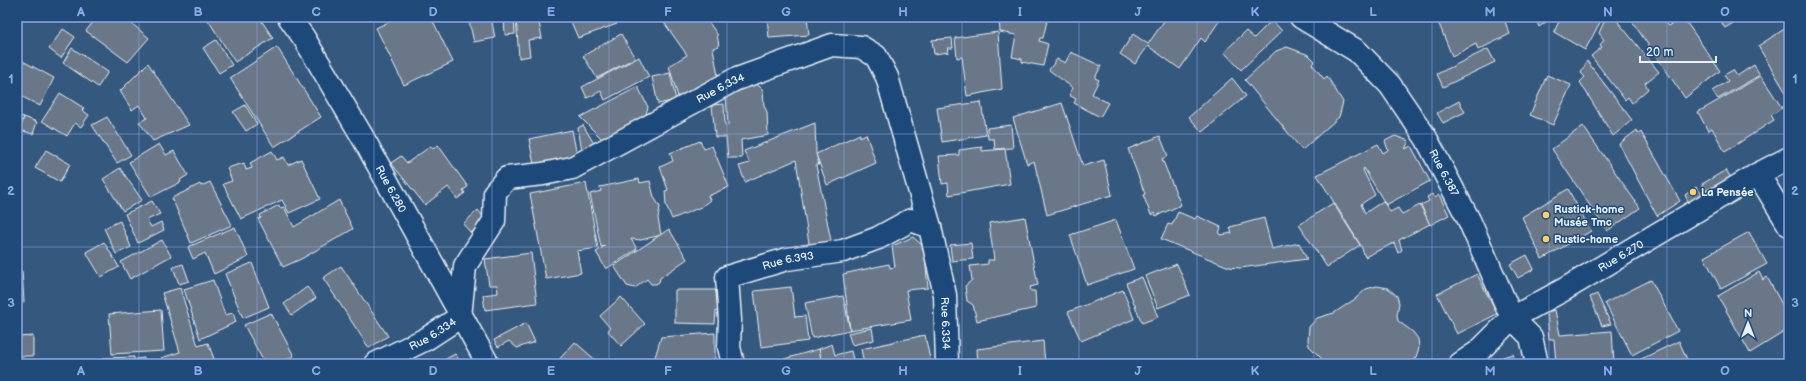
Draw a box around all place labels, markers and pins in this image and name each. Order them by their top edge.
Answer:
place label: La Pensée [1701,186,1754,199]
marker: La Pensée [1688,187,1698,197]
place label: Rustick-home Musée Tmc [1554,203,1624,229]
marker: Rustick-home Musée Tmc [1541,210,1551,220]
place label: Rustic-home [1554,233,1618,246]
marker: Rustic-home [1541,234,1551,244]

